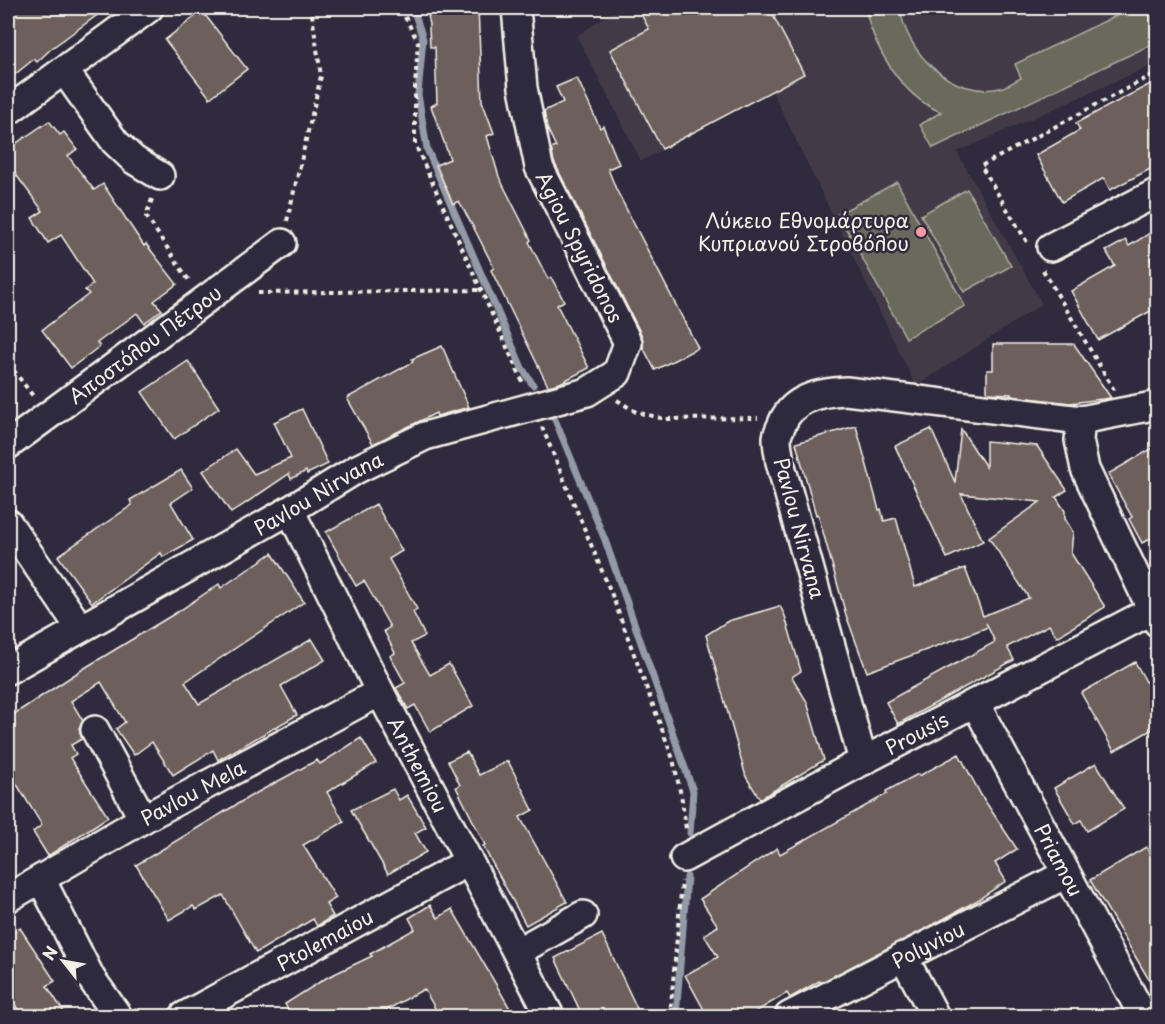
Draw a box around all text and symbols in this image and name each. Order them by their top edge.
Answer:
street label: Agiou Spyridonos [529,166,631,328]
place label: Λύκειο Εθνομάρτυρα Κυπριανού Στροβόλου [698,205,909,258]
marker: Λύκειο Εθνομάρτυρα Κυπριανού Στροβόλου [914,225,928,239]
street label: Αποστόλου Πέτρου [62,278,228,411]
street label: Pavlou Nirvana [248,444,387,543]
street label: Pavlou Nirvana [767,454,833,602]
street label: Prousis [880,704,953,762]
street label: Anthemiou [381,711,456,818]
street label: Pavlou Mela [135,752,251,833]
street label: Priamou [1027,818,1091,901]
street label: Ptolemaiou [271,901,378,978]
street label: Polyviou [886,914,970,976]
north arrow [33,931,93,991]
text: N [36,941,63,964]

